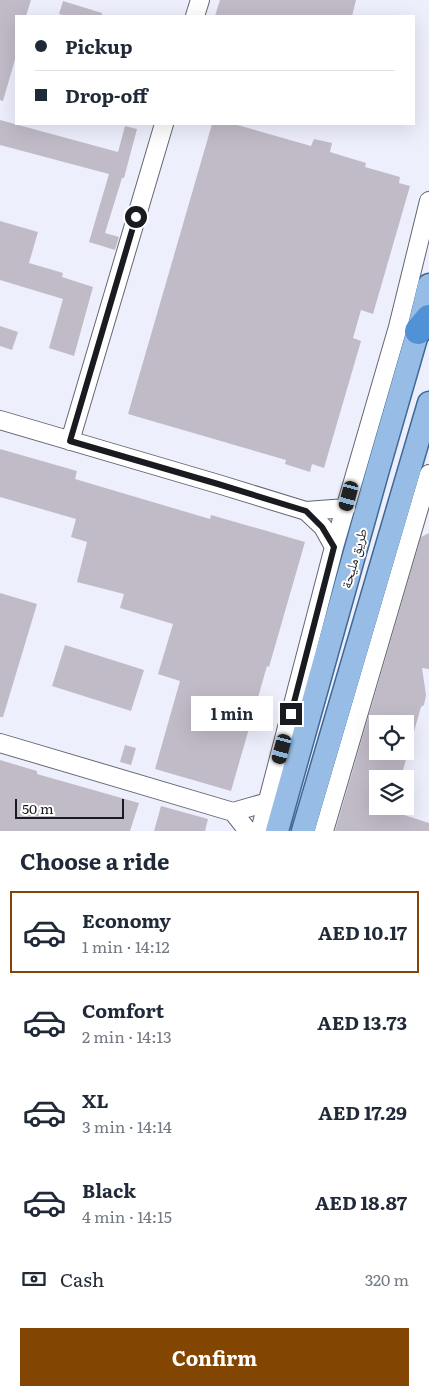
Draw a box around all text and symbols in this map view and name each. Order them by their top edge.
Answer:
text: Pickup [65,32,133,60]
text: Drop-off [65,81,148,109]
route start [125,206,147,228]
car [337,480,360,512]
street label: طريق مليحة [335,525,372,591]
callout: 1 min [191,696,274,732]
text: 1 min [211,701,253,725]
route end [280,703,302,725]
map controls [369,715,414,815]
button: locate [369,715,414,760]
car [270,733,293,765]
button: layers [369,770,414,815]
scale bar [15,796,124,819]
text: 50 m [22,798,54,818]
text: Choose a ride [20,844,169,877]
text: Economy [82,906,171,934]
icon: car [22,910,67,955]
text: AED 10.17 [318,918,407,946]
text: 1 min · 14:12 [82,934,170,958]
text: Comfort [82,996,164,1024]
icon: car [22,1000,67,1045]
text: AED 13.73 [317,1008,407,1036]
text: 2 min · 14:13 [82,1024,172,1048]
text: XL [82,1086,109,1114]
icon: car [22,1090,67,1135]
text: AED 17.29 [318,1098,407,1126]
text: 3 min · 14:14 [82,1114,172,1138]
text: Black [82,1176,136,1204]
icon: car [22,1180,67,1225]
text: AED 18.87 [315,1188,407,1216]
text: 4 min · 14:15 [82,1204,172,1228]
icon: cash [20,1265,48,1293]
text: Cash [60,1265,104,1293]
text: 320 m [365,1267,409,1291]
button: Confirm [20,1328,409,1386]

